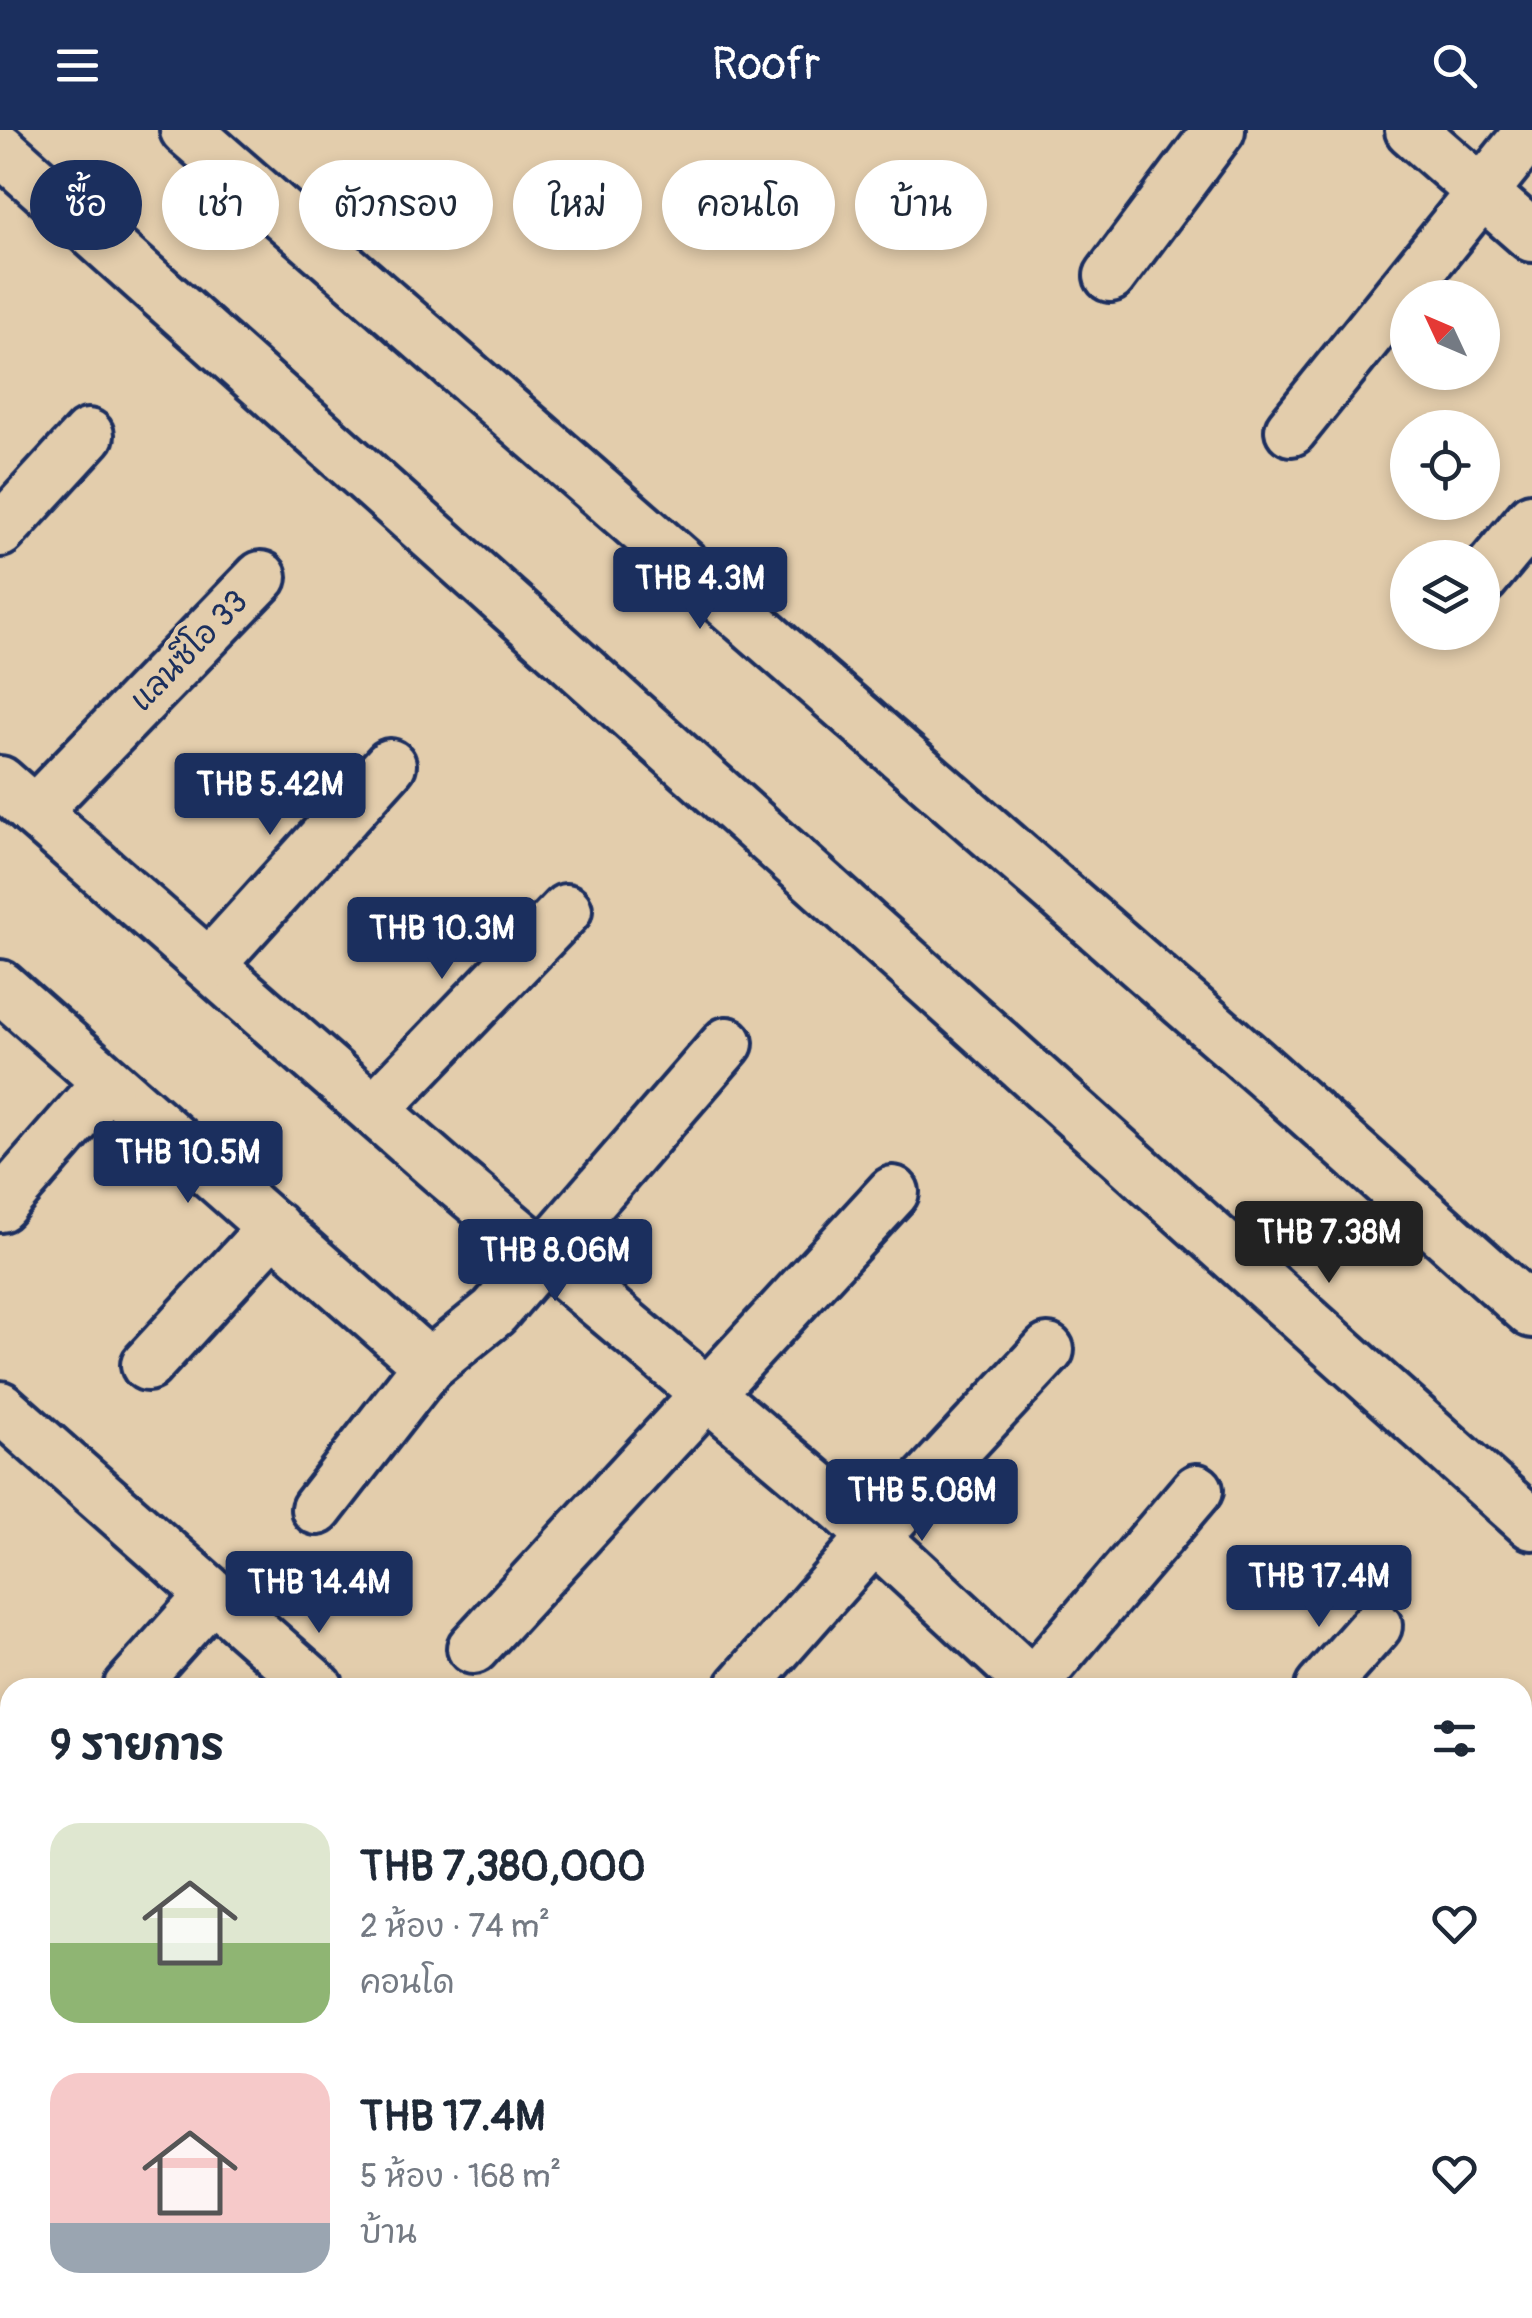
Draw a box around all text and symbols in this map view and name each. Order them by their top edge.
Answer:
text: Roofr [712,37,820,93]
icon: menu [50,38,105,93]
icon: search [1427,38,1482,93]
chip: ซื้อ [30,160,142,250]
chip: เช่า [162,160,279,250]
chip: ตัวกรอง [299,160,493,250]
chip: ใหม่ [513,160,642,250]
chip: คอนโด [662,160,835,250]
chip: บ้าน [855,160,987,250]
north arrow [1390,280,1500,390]
map controls [1390,280,1500,650]
button: locate [1390,410,1500,520]
button: layers [1390,540,1500,650]
pin: THB 4.3M [597,547,803,632]
text: THB 4.3M [635,559,765,599]
street label: แลนซีโอ 33 [120,581,256,720]
pin: THB 5.42M [156,753,384,838]
text: THB 5.42M [197,765,343,805]
pin: THB 10.3M [328,897,556,982]
text: THB 10.3M [369,909,515,949]
pin: THB 10.5M [74,1121,302,1206]
text: THB 10.5M [116,1133,260,1173]
pin: THB 7.38M [1215,1201,1443,1286]
text: THB 7.38M [1257,1213,1401,1253]
pin: THB 8.06M [441,1219,669,1304]
text: THB 8.06M [480,1231,630,1271]
pin: THB 5.08M [808,1459,1036,1544]
text: THB 5.08M [848,1471,996,1511]
pin: THB 17.4M [1205,1545,1433,1630]
pin: THB 14.4M [205,1551,433,1636]
text: THB 17.4M [1248,1557,1390,1597]
text: THB 14.4M [248,1563,390,1603]
icon: filters [1427,1711,1482,1766]
text: 9 รายการ [50,1720,224,1772]
text: THB 7,380,000 [360,1841,646,1893]
icon: home [130,1863,250,1983]
icon: heart [1427,1896,1482,1951]
text: 2 ห้อง · 74 m² [360,1907,550,1947]
text: คอนโด [360,1963,454,2003]
text: THB 17.4M [360,2091,545,2143]
icon: home [130,2113,250,2233]
icon: heart [1427,2146,1482,2201]
text: 5 ห้อง · 168 m² [360,2157,561,2197]
text: บ้าน [360,2213,417,2253]

